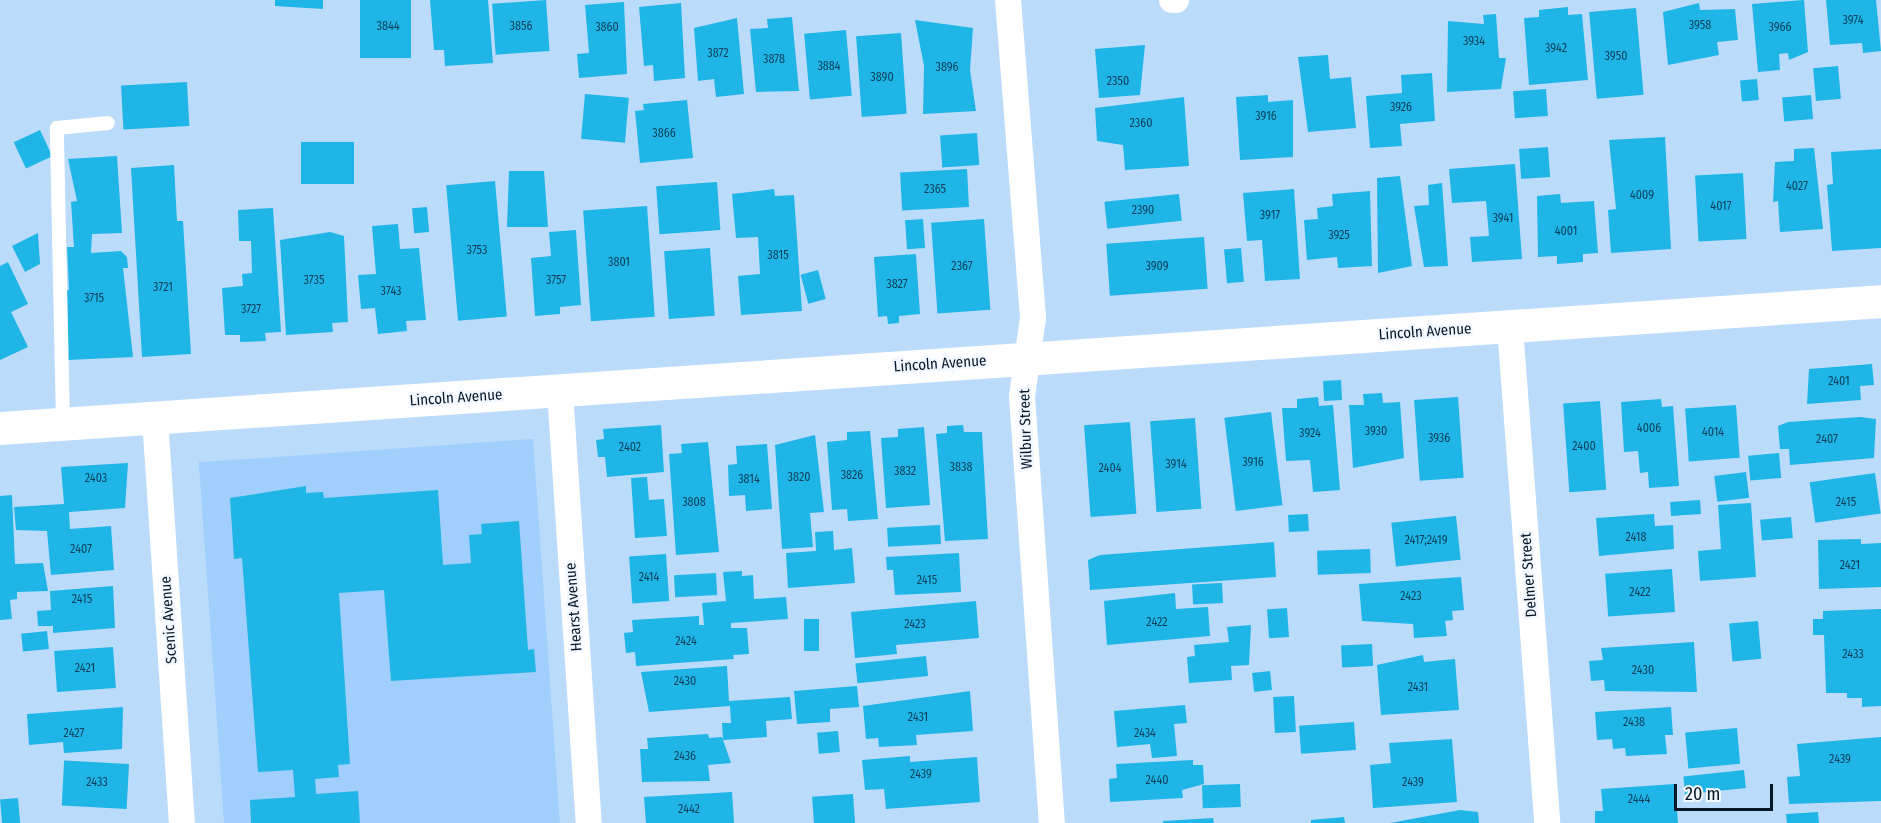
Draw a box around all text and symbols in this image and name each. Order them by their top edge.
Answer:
house number: 3974 [1842,14,1864,28]
house number: 3958 [1689,19,1711,33]
house number: 3844 [376,20,400,34]
house number: 3856 [510,20,532,34]
house number: 3860 [595,21,619,35]
house number: 3966 [1768,21,1792,35]
house number: 3934 [1463,35,1485,49]
house number: 3942 [1545,42,1567,56]
house number: 3872 [707,47,729,61]
house number: 3950 [1605,50,1627,64]
house number: 3878 [763,53,785,67]
house number: 3884 [817,60,841,74]
house number: 3896 [935,61,959,75]
house number: 3890 [870,71,894,85]
house number: 2350 [1107,75,1129,89]
house number: 3926 [1390,101,1412,115]
house number: 3916 [1255,110,1277,124]
house number: 2360 [1130,117,1152,131]
house number: 3866 [652,127,676,141]
house number: 4027 [1786,180,1808,194]
house number: 2365 [924,183,946,197]
house number: 4009 [1630,189,1654,203]
house number: 4017 [1710,200,1732,214]
house number: 2390 [1132,204,1154,218]
house number: 3917 [1260,209,1280,223]
house number: 3941 [1493,212,1513,226]
house number: 4001 [1555,225,1577,239]
house number: 3925 [1328,229,1350,243]
house number: 3753 [467,244,487,258]
house number: 3815 [767,249,789,263]
house number: 3801 [608,256,630,270]
house number: 2367 [951,260,973,274]
house number: 3909 [1145,260,1169,274]
house number: 3735 [303,274,325,288]
house number: 3757 [546,274,566,288]
house number: 3827 [886,278,908,292]
house number: 3721 [153,281,173,295]
house number: 3743 [381,285,401,299]
house number: 3715 [84,292,104,306]
house number: 3727 [241,303,261,317]
street label: Lincoln Avenue [1378,320,1472,344]
street label: Lincoln Avenue [893,352,987,376]
house number: 2401 [1828,375,1850,389]
street label: Lincoln Avenue [409,386,503,410]
street label: Wilbur Street [1016,388,1036,470]
house number: 4006 [1637,422,1661,436]
house number: 3930 [1365,425,1387,439]
house number: 4014 [1702,426,1724,440]
house number: 3924 [1299,427,1321,441]
house number: 3936 [1428,432,1450,446]
house number: 2407 [1816,433,1838,447]
house number: 2400 [1572,440,1596,454]
house number: 2402 [619,441,641,455]
house number: 3916 [1242,456,1264,470]
house number: 3914 [1165,458,1187,472]
house number: 3838 [950,461,972,475]
house number: 2404 [1099,462,1121,476]
house number: 3832 [894,465,916,479]
house number: 3826 [841,469,863,483]
house number: 3820 [788,471,810,485]
house number: 2403 [85,472,107,486]
house number: 3814 [738,473,760,487]
house number: 3808 [682,496,706,510]
house number: 2415 [1836,496,1856,510]
house number: 2418 [1626,531,1646,545]
street label: Delmer Street [1517,532,1541,618]
house number: 2417;2419 [1404,534,1448,548]
house number: 2407 [70,543,92,557]
house number: 2421 [1840,559,1860,573]
street label: Hearst Avenue [562,562,586,652]
house number: 2414 [639,571,659,585]
house number: 2415 [917,574,937,588]
street label: Scenic Avenue [157,576,181,664]
house number: 2422 [1629,586,1651,600]
house number: 2423 [1400,590,1422,604]
house number: 2415 [72,593,92,607]
house number: 2422 [1146,616,1168,630]
house number: 2423 [904,618,926,632]
house number: 2424 [675,635,697,649]
house number: 2433 [1842,648,1864,662]
house number: 2421 [75,662,95,676]
house number: 2430 [1632,664,1654,678]
house number: 2430 [674,675,696,689]
house number: 2431 [1408,681,1428,695]
house number: 2431 [908,711,928,725]
house number: 2438 [1623,716,1645,730]
house number: 2427 [64,727,84,741]
house number: 2434 [1134,727,1156,741]
house number: 2436 [674,750,696,764]
house number: 2439 [1829,753,1851,767]
house number: 2439 [910,768,932,782]
scale bar [1677,772,1776,810]
house number: 2440 [1146,774,1168,788]
house number: 2433 [86,776,108,790]
house number: 2439 [1402,776,1424,790]
text: 20 m [1685,783,1720,805]
house number: 2444 [1628,793,1650,807]
house number: 2442 [678,803,700,817]

